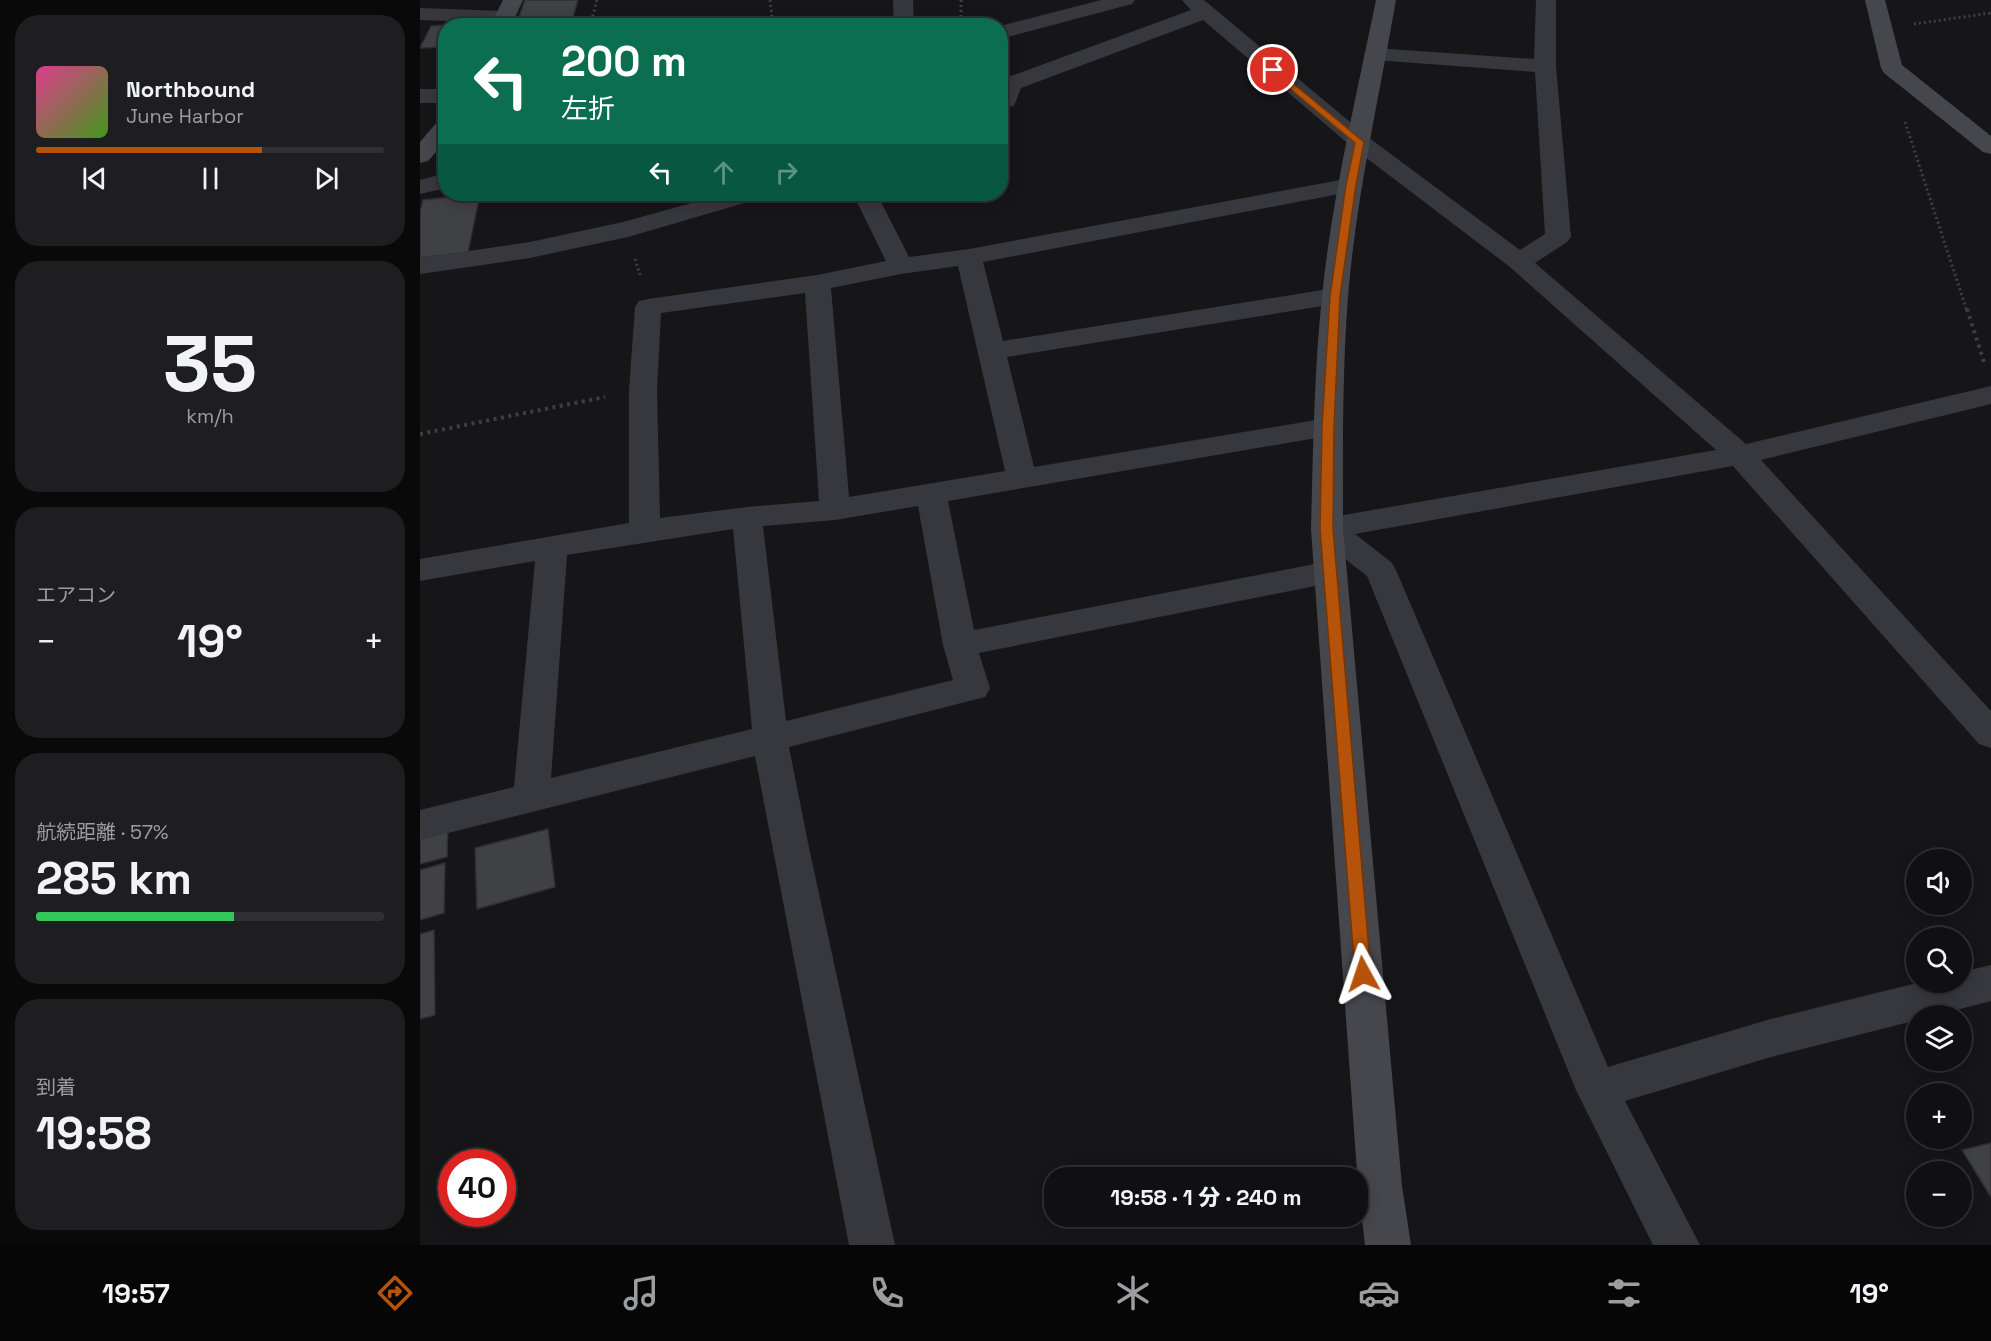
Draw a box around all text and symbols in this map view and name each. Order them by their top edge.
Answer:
text: 200 m [561,35,687,88]
icon: left [462,42,540,120]
pin [1247,44,1298,95]
icon: arrive [1256,53,1289,86]
text: Northbound [126,75,255,103]
text: 左折 [561,91,615,126]
text: June Harbor [126,103,244,129]
icon: left [644,156,677,189]
icon: ahead [707,156,740,189]
icon: right [770,156,803,189]
icon: previous [78,162,111,195]
icon: pause [194,162,227,195]
icon: next [310,162,343,195]
text: 35 [163,314,257,414]
text: km/h [186,403,234,429]
text: エアコン [36,582,116,608]
text: 19° [177,613,243,670]
text: − [36,621,56,663]
text: + [364,621,384,663]
text: 航続距離 · 57% [36,819,168,845]
map controls [1906,849,1972,1227]
button: sound [1906,849,1972,915]
text: 285 km [36,850,192,907]
button: search [1906,927,1972,993]
position arrow [1331,942,1395,1006]
button: layers [1906,1005,1972,1071]
text: 到着 [36,1074,76,1100]
button: + [1906,1083,1972,1149]
text: 19:58 [36,1105,152,1162]
speed limit sign: 40 [438,1149,516,1227]
button: − [1906,1161,1972,1227]
text: 19:58 · 1 分 · 240 m [1110,1183,1302,1211]
icon: directions [374,1272,416,1314]
icon: music [620,1272,662,1314]
icon: phone [866,1272,908,1314]
icon: climate [1112,1272,1154,1314]
icon: car [1358,1272,1400,1314]
icon: filters [1603,1272,1645,1314]
text: 19:57 [102,1276,170,1311]
text: 19° [1849,1276,1889,1311]

